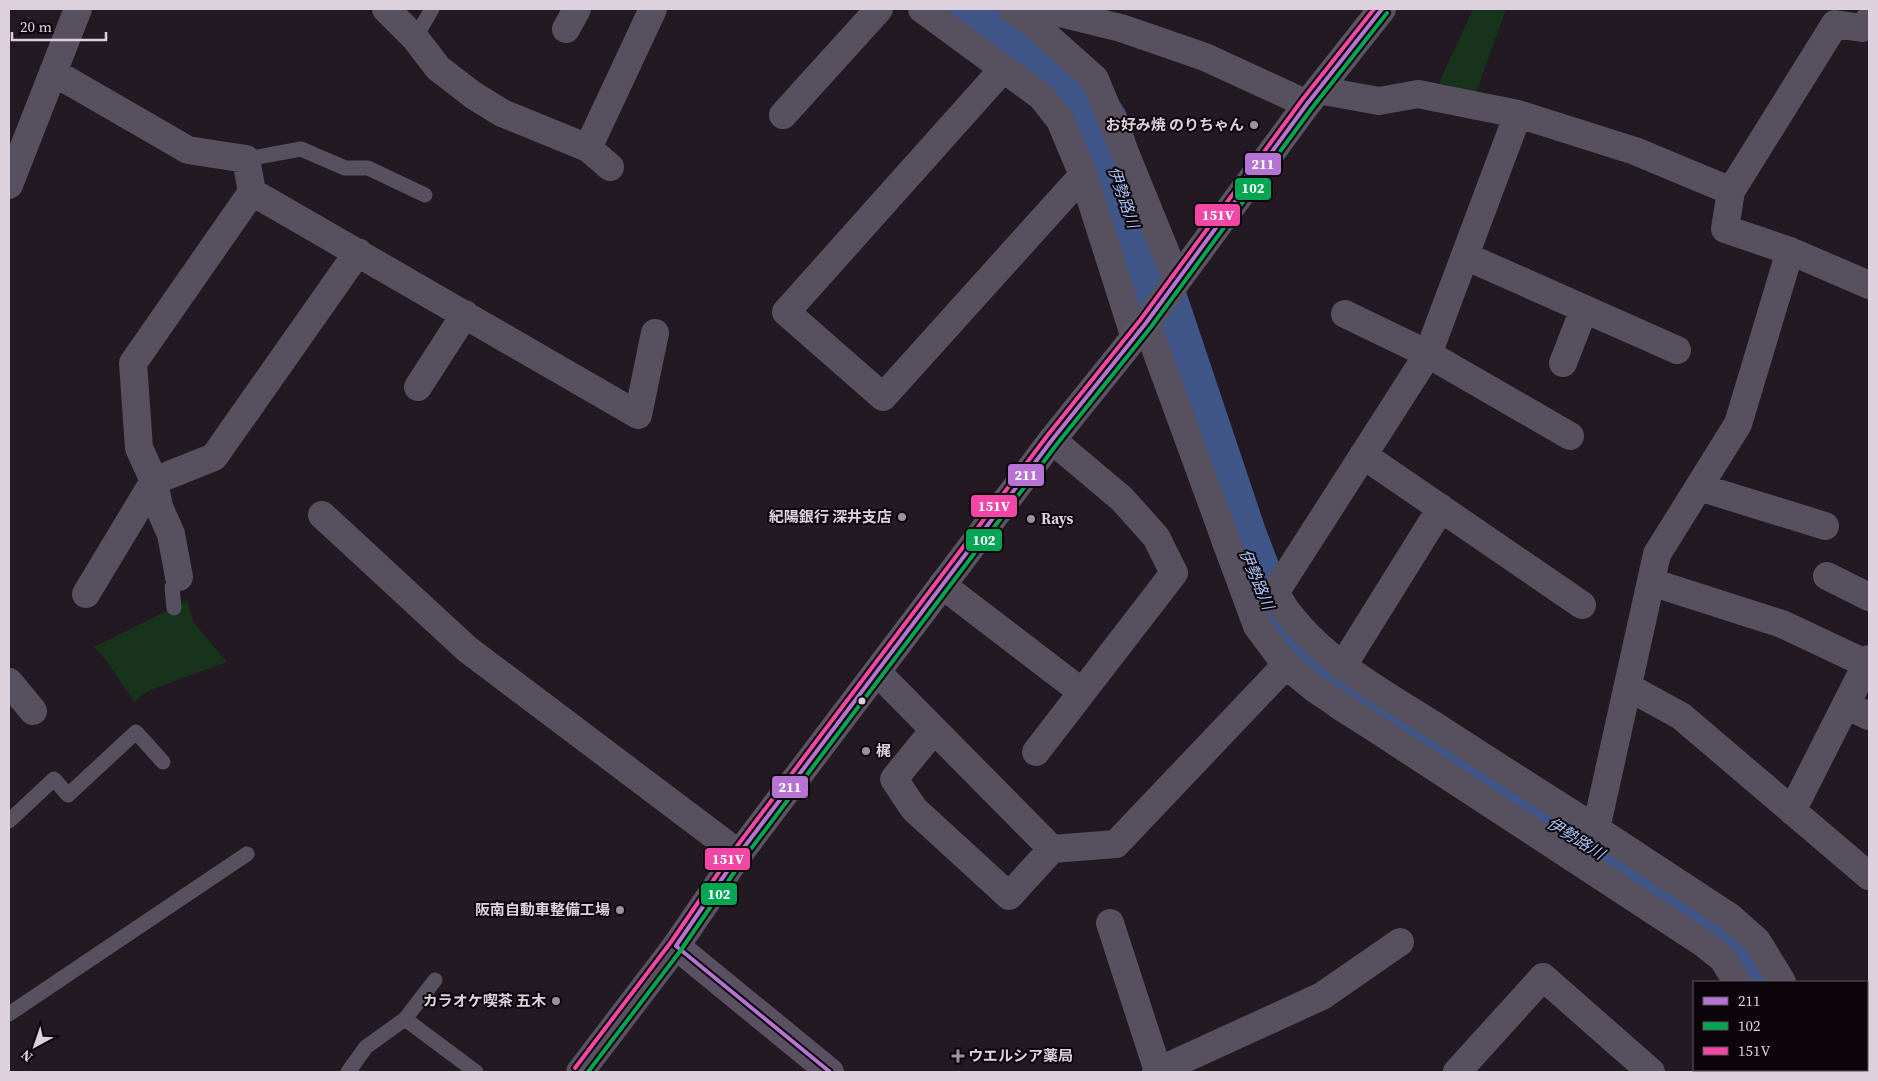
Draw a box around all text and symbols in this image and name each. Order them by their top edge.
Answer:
scale bar [12,10,106,42]
text: 20 m [20,16,52,37]
place label: お好み焼 のりちゃん [1106,114,1244,135]
marker: お好み焼 のりちゃん [1248,119,1260,131]
line badge: 211 [1244,152,1282,176]
text: 211 [1252,154,1274,174]
water label: 伊勢路川 [1103,163,1145,233]
line badge: 102 [1234,177,1272,201]
text: 102 [1242,178,1265,198]
line badge: 151V [1194,203,1241,227]
text: 151V [1202,205,1235,225]
line badge: 211 [1007,463,1045,487]
text: 211 [1015,465,1037,485]
line badge: 151V [970,494,1018,518]
text: 151V [978,496,1011,516]
place label: 紀陽銀行 深井支店 [769,506,892,527]
place label: Rays [1041,508,1074,529]
marker: 紀陽銀行 深井支店 [896,511,908,523]
marker: Rays [1025,513,1037,525]
line badge: 102 [965,528,1003,552]
text: 102 [973,530,996,550]
water label: 伊勢路川 [1234,545,1280,615]
unlabelled marker [857,696,867,706]
place label: 梶 [876,740,891,761]
marker: 梶 [860,745,872,757]
line badge: 211 [771,775,809,799]
text: 211 [779,777,801,797]
water label: 伊勢路川 [1543,812,1611,865]
line badge: 151V [704,847,751,871]
text: 151V [712,849,745,869]
line badge: 102 [700,882,738,906]
text: 102 [708,884,731,904]
place label: 阪南自動車整備工場 [475,899,610,920]
marker: 阪南自動車整備工場 [614,904,626,916]
legend [1693,981,1868,1071]
place label: カラオケ喫茶 五木 [423,990,546,1011]
text: 211 [1738,990,1761,1011]
marker: カラオケ喫茶 五木 [550,995,562,1007]
text: 102 [1738,1015,1761,1036]
north arrow [10,1021,60,1071]
text: 151V [1738,1040,1771,1061]
text: N [16,1045,37,1067]
place label: ウエルシア薬局 [968,1045,1073,1066]
marker: ウエルシア薬局 [952,1050,964,1062]

